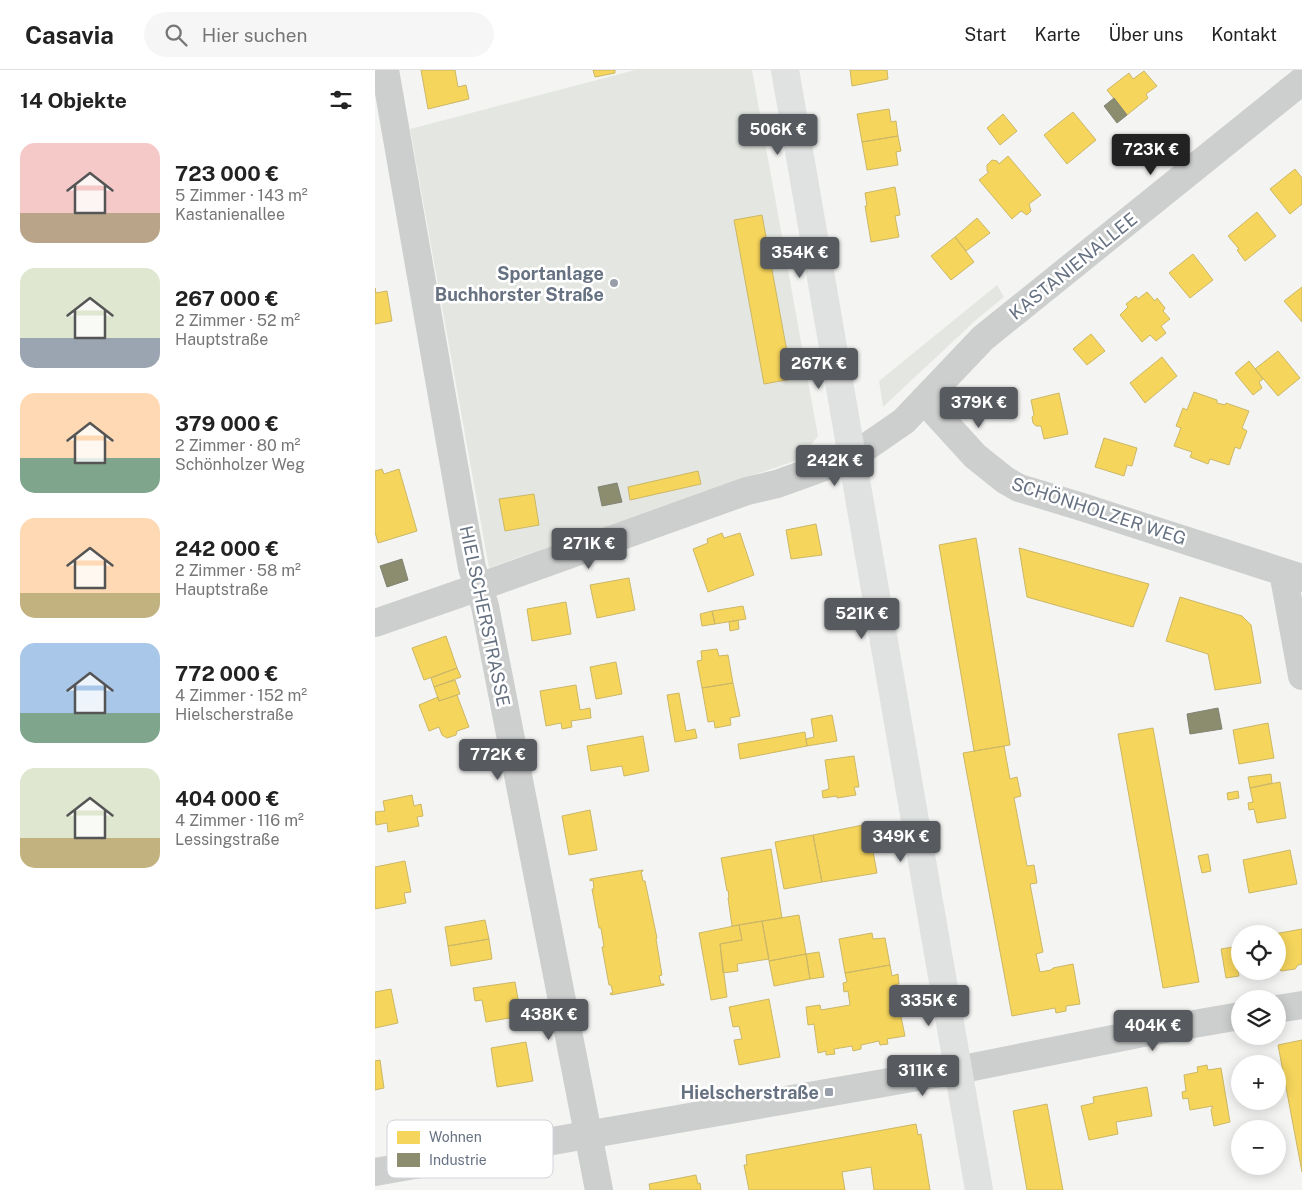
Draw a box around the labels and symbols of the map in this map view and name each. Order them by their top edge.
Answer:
pin: 506K € [737,114,819,156]
pin: 723K € [1110,134,1192,176]
street label: KASTANIENALLEE [1005,208,1141,324]
pin: 354K € [759,236,841,279]
place label: Sportanlage Buchhorster Straße [435,263,604,305]
marker: Sportanlage Buchhorster Straße [608,277,620,289]
pin: 267K € [778,348,860,390]
pin: 379K € [938,386,1020,429]
pin: 242K € [794,444,876,487]
street label: SCHÖNHOLZER WEG [1009,472,1189,549]
street label: HIELSCHERSTRASSE [456,524,514,708]
pin: 271K € [548,528,630,570]
pin: 521K € [821,598,903,640]
pin: 772K € [457,738,539,781]
pin: 349K € [860,820,942,863]
pin: 335K € [888,984,970,1027]
pin: 438K € [508,998,590,1041]
pin: 404K € [1112,1010,1194,1052]
pin: 311K € [882,1054,964,1097]
place label: Hielscherstraße [680,1082,819,1103]
marker: Hielscherstraße [823,1086,835,1098]
legend [387,1120,553,1178]
text: Wohnen [429,1129,482,1145]
text: Industrie [429,1152,487,1168]

